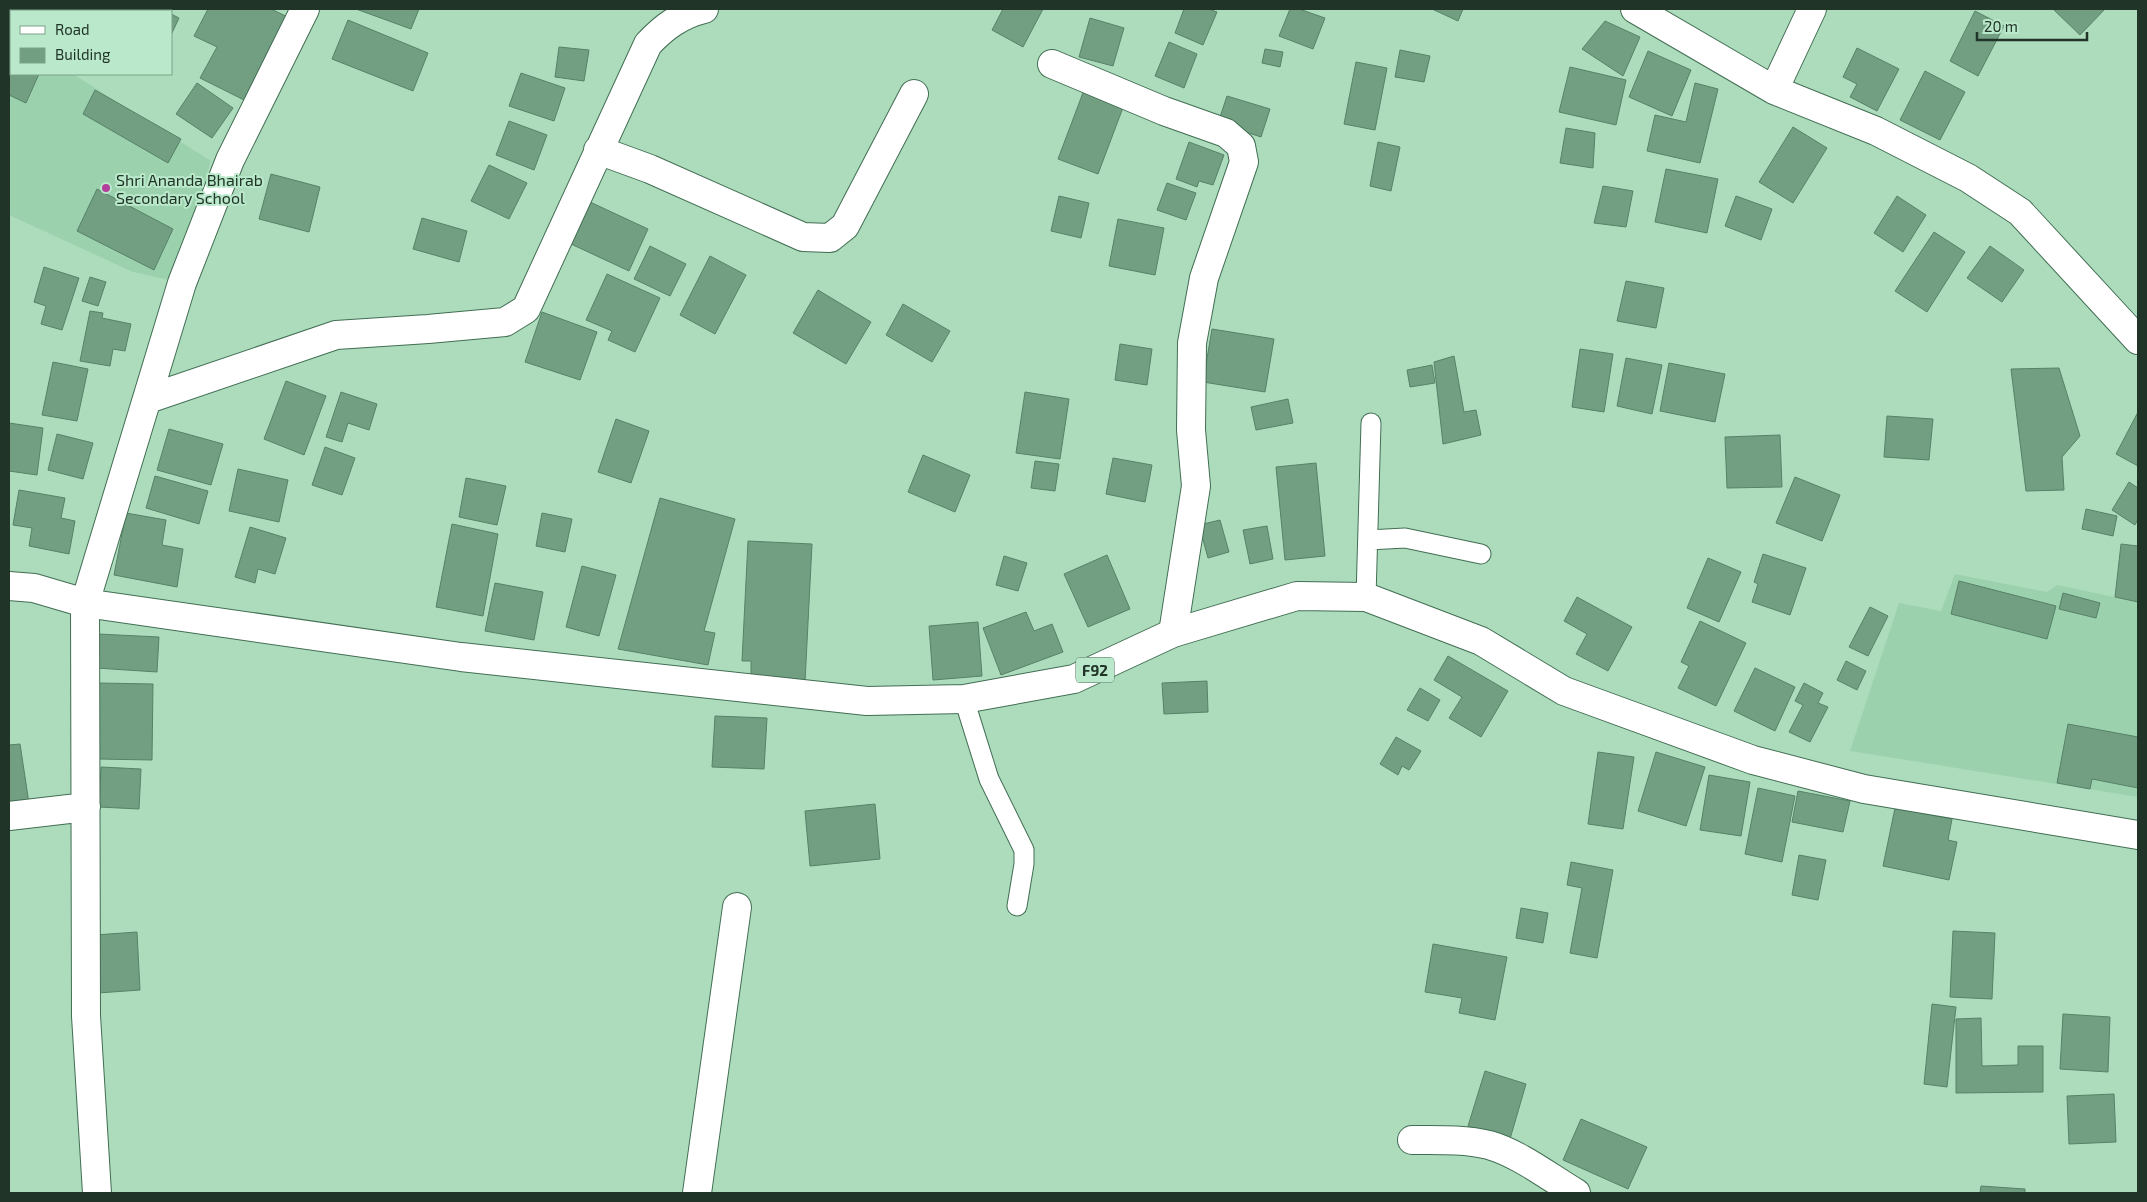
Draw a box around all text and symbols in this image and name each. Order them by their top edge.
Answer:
legend [10,10,172,75]
scale bar [1977,10,2087,42]
text: 20 m [1984,17,2018,35]
text: Road [55,20,90,38]
text: Building [55,45,111,63]
place label: Shri Ananda Bhairab Secondary School [116,170,263,207]
marker: Shri Ananda Bhairab Secondary School [100,182,112,194]
road number: F92 [1076,658,1114,682]

